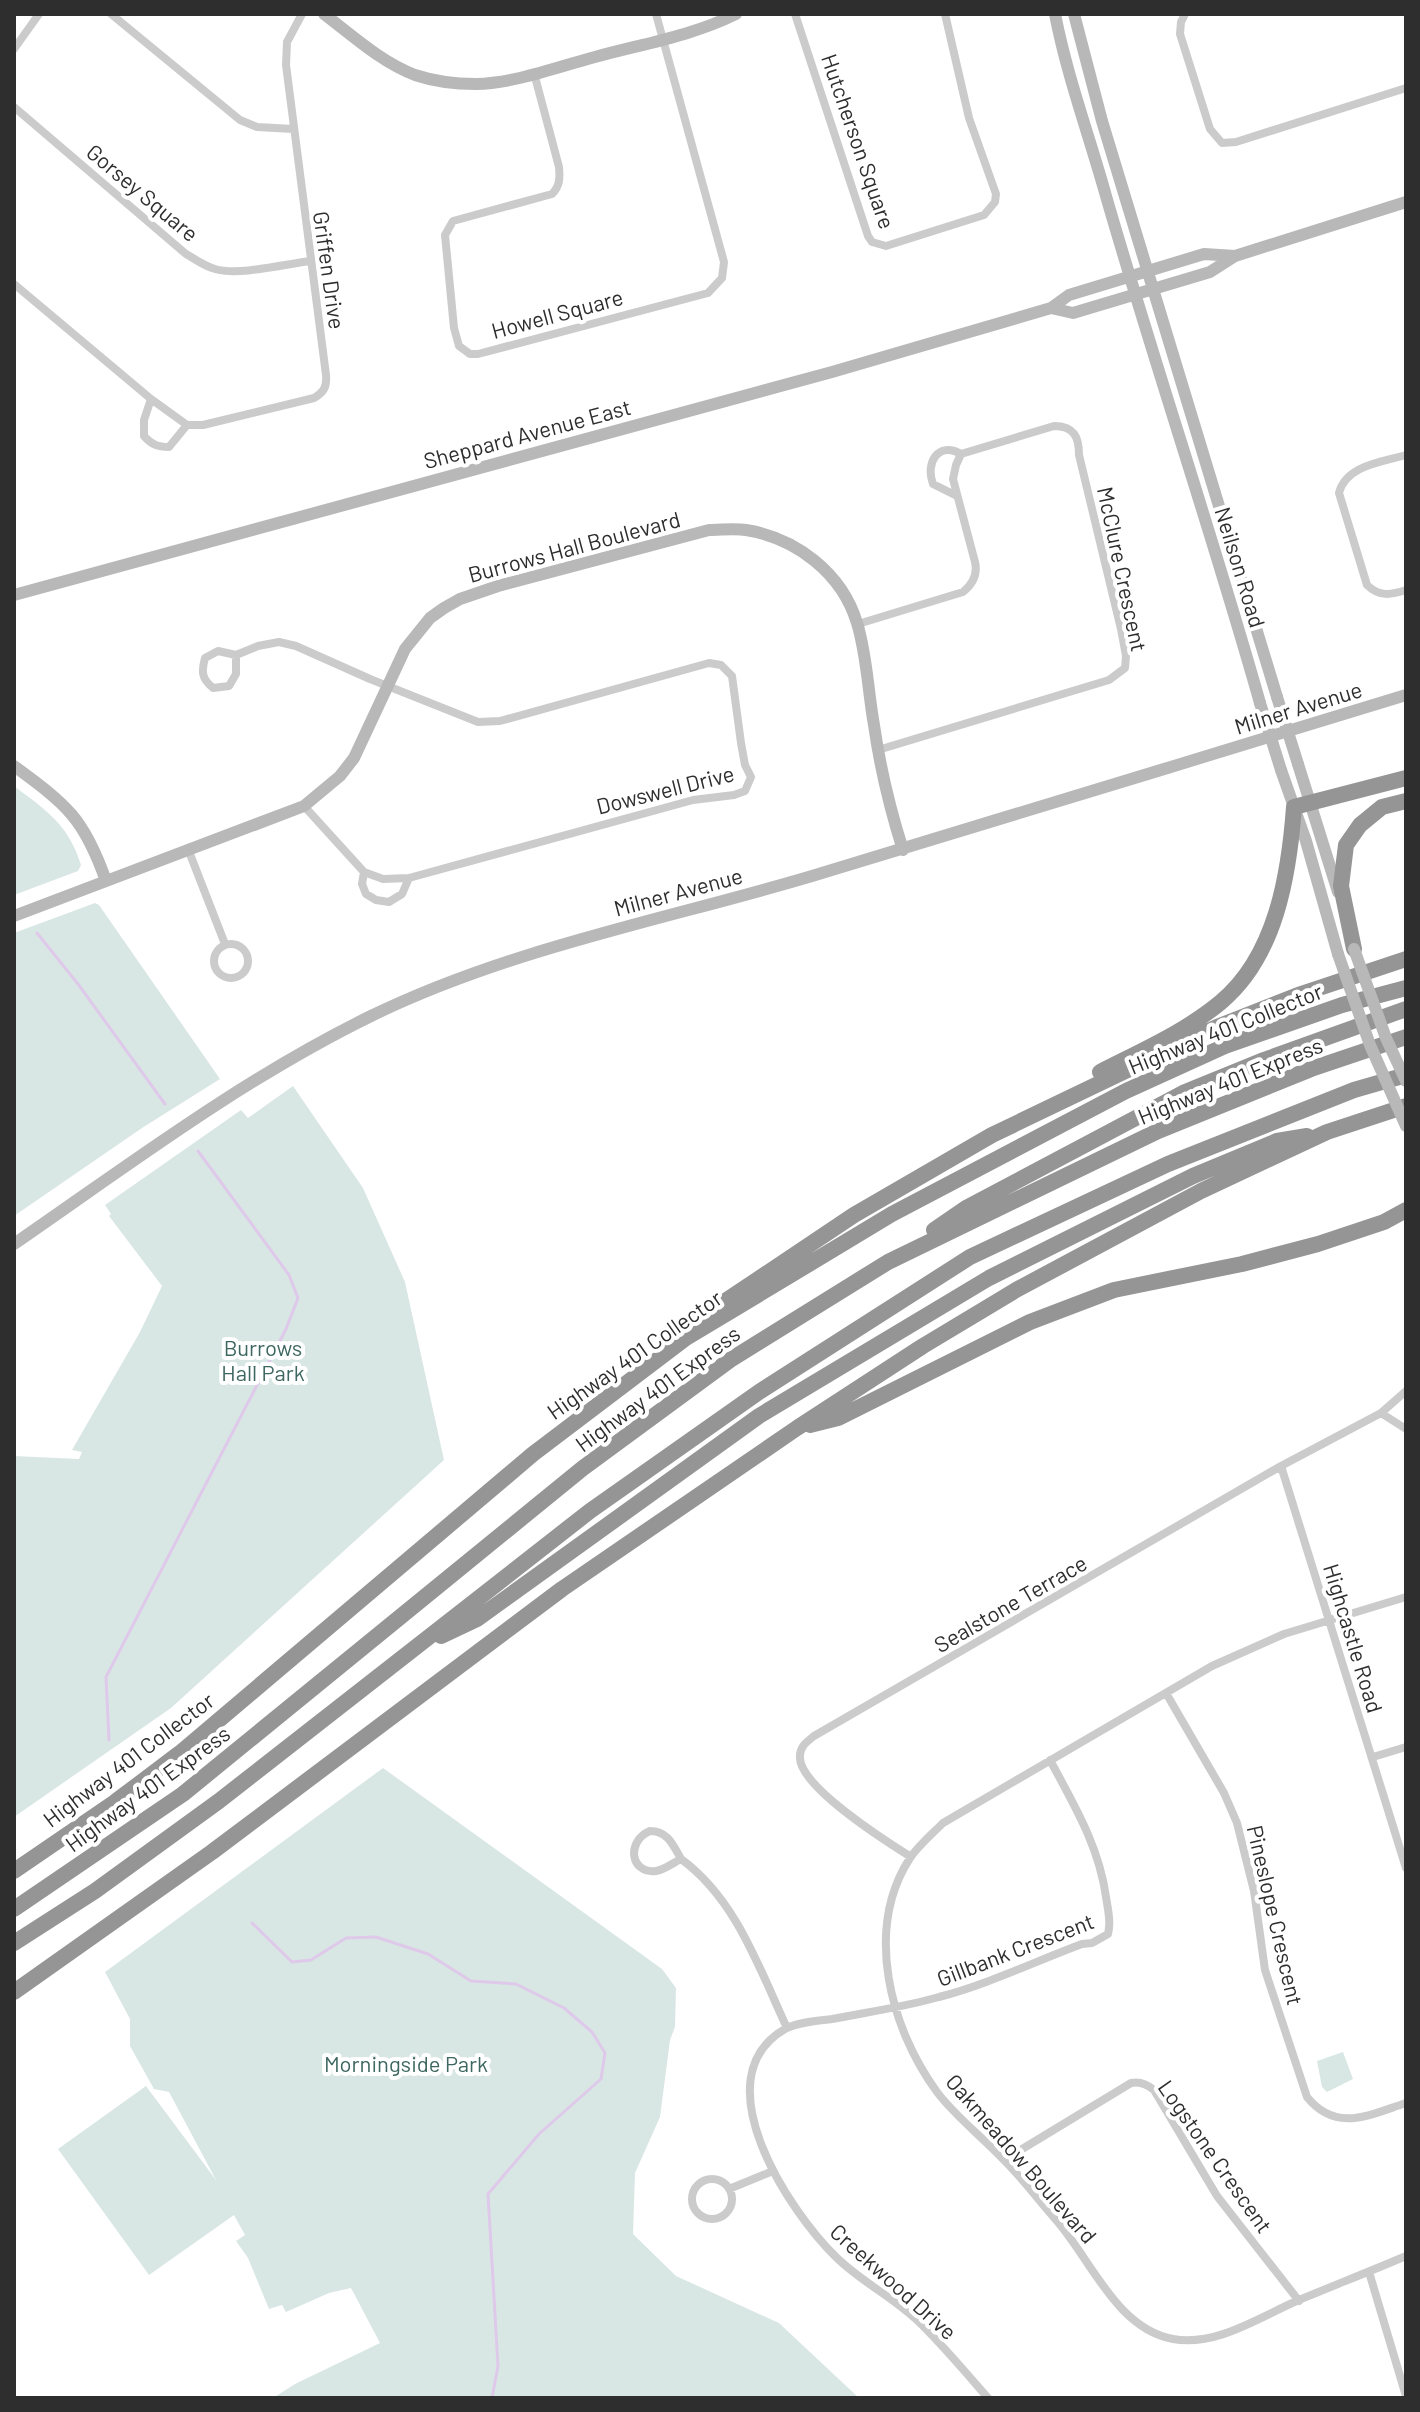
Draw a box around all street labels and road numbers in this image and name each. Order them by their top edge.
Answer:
street label: Hutcherson Square [817,50,901,232]
street label: Gorsey Square [82,138,204,246]
street label: Griffen Drive [309,209,351,331]
street label: Howell Square [488,283,626,343]
street label: Sheppard Avenue East [420,393,634,473]
street label: McClure Crescent [1093,484,1153,654]
street label: Neilson Road [1210,504,1272,630]
street label: Burrows Hall Boulevard [465,505,683,587]
street label: Milner Avenue [1231,675,1365,739]
street label: Dowswell Drive [593,759,737,819]
street label: Milner Avenue [611,861,745,921]
street label: Highway 401 Collector [1124,977,1326,1079]
street label: Highway 401 Express [1134,1031,1326,1129]
street label: Highway 401 Collector [542,1284,726,1424]
street label: Highway 401 Express [570,1320,744,1456]
street label: Sealstone Terrace [929,1549,1091,1657]
street label: Highcastle Road [1319,1560,1389,1716]
street label: Highway 401 Collector [38,1686,218,1832]
street label: Highway 401 Express [60,1720,234,1856]
street label: Pineslope Crescent [1243,1822,1309,2008]
street label: Gillbank Crescent [933,1907,1097,1991]
street label: Oakmeadow Boulevard [941,2068,1103,2248]
street label: Logstone Crescent [1154,2075,1278,2237]
street label: Creekwood Drive [826,2218,962,2344]

